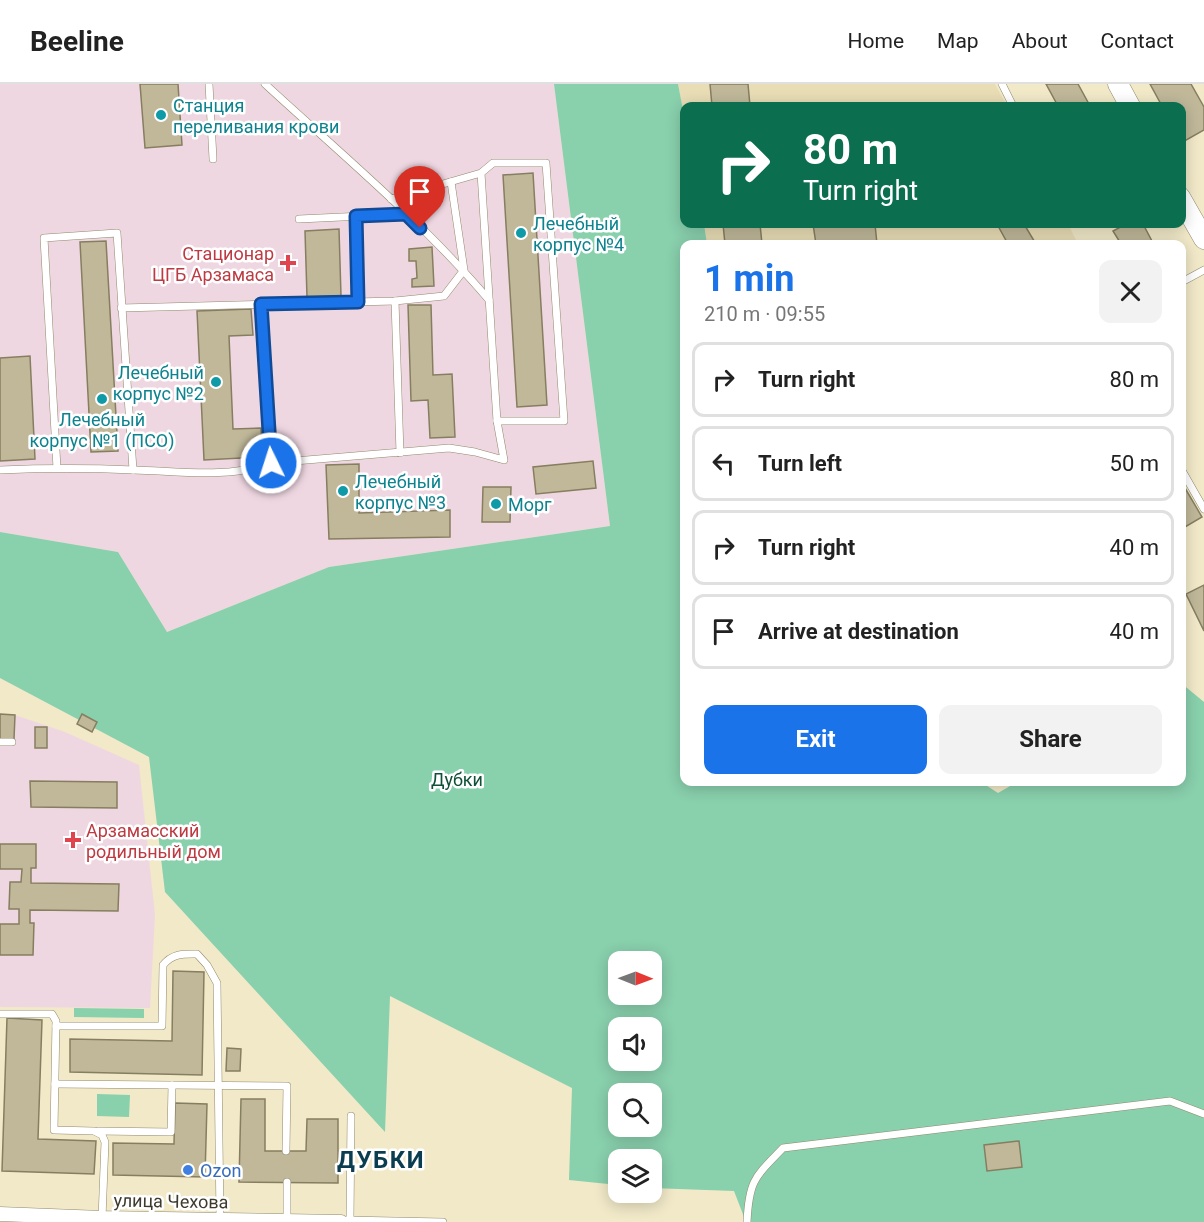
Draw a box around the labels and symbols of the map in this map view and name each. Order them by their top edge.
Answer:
place label: Станция переливания крови [173,95,339,137]
marker: Станция переливания крови [154,108,168,122]
pin [394,166,445,228]
place label: Лечебный корпус №4 [533,213,624,255]
marker: Лечебный корпус №4 [514,226,528,240]
place label: Стационар ЦГБ Арзамаса [152,243,274,285]
marker: Стационар ЦГБ Арзамаса [279,254,297,272]
place label: Лечебный корпус №2 [113,362,204,404]
marker: Лечебный корпус №2 [209,375,223,389]
marker: Лечебный корпус №1 (ПСО) [95,392,109,406]
place label: Лечебный корпус №1 (ПСО) [29,409,175,452]
position arrow [239,431,303,495]
place label: Лечебный корпус №3 [355,471,446,513]
marker: Лечебный корпус №3 [336,484,350,498]
place label: Морг [508,494,552,515]
marker: Морг [489,497,503,511]
park label: Дубки [431,769,483,790]
place label: Арзамасский родильный дом [86,820,221,862]
marker: Арзамасский родильный дом [64,831,82,849]
north arrow [608,951,662,1005]
district label: ДУБКИ [337,1146,425,1174]
place label: Ozon [200,1160,241,1181]
marker: Ozon [181,1163,195,1177]
street label: улица Чехова [113,1189,229,1213]

